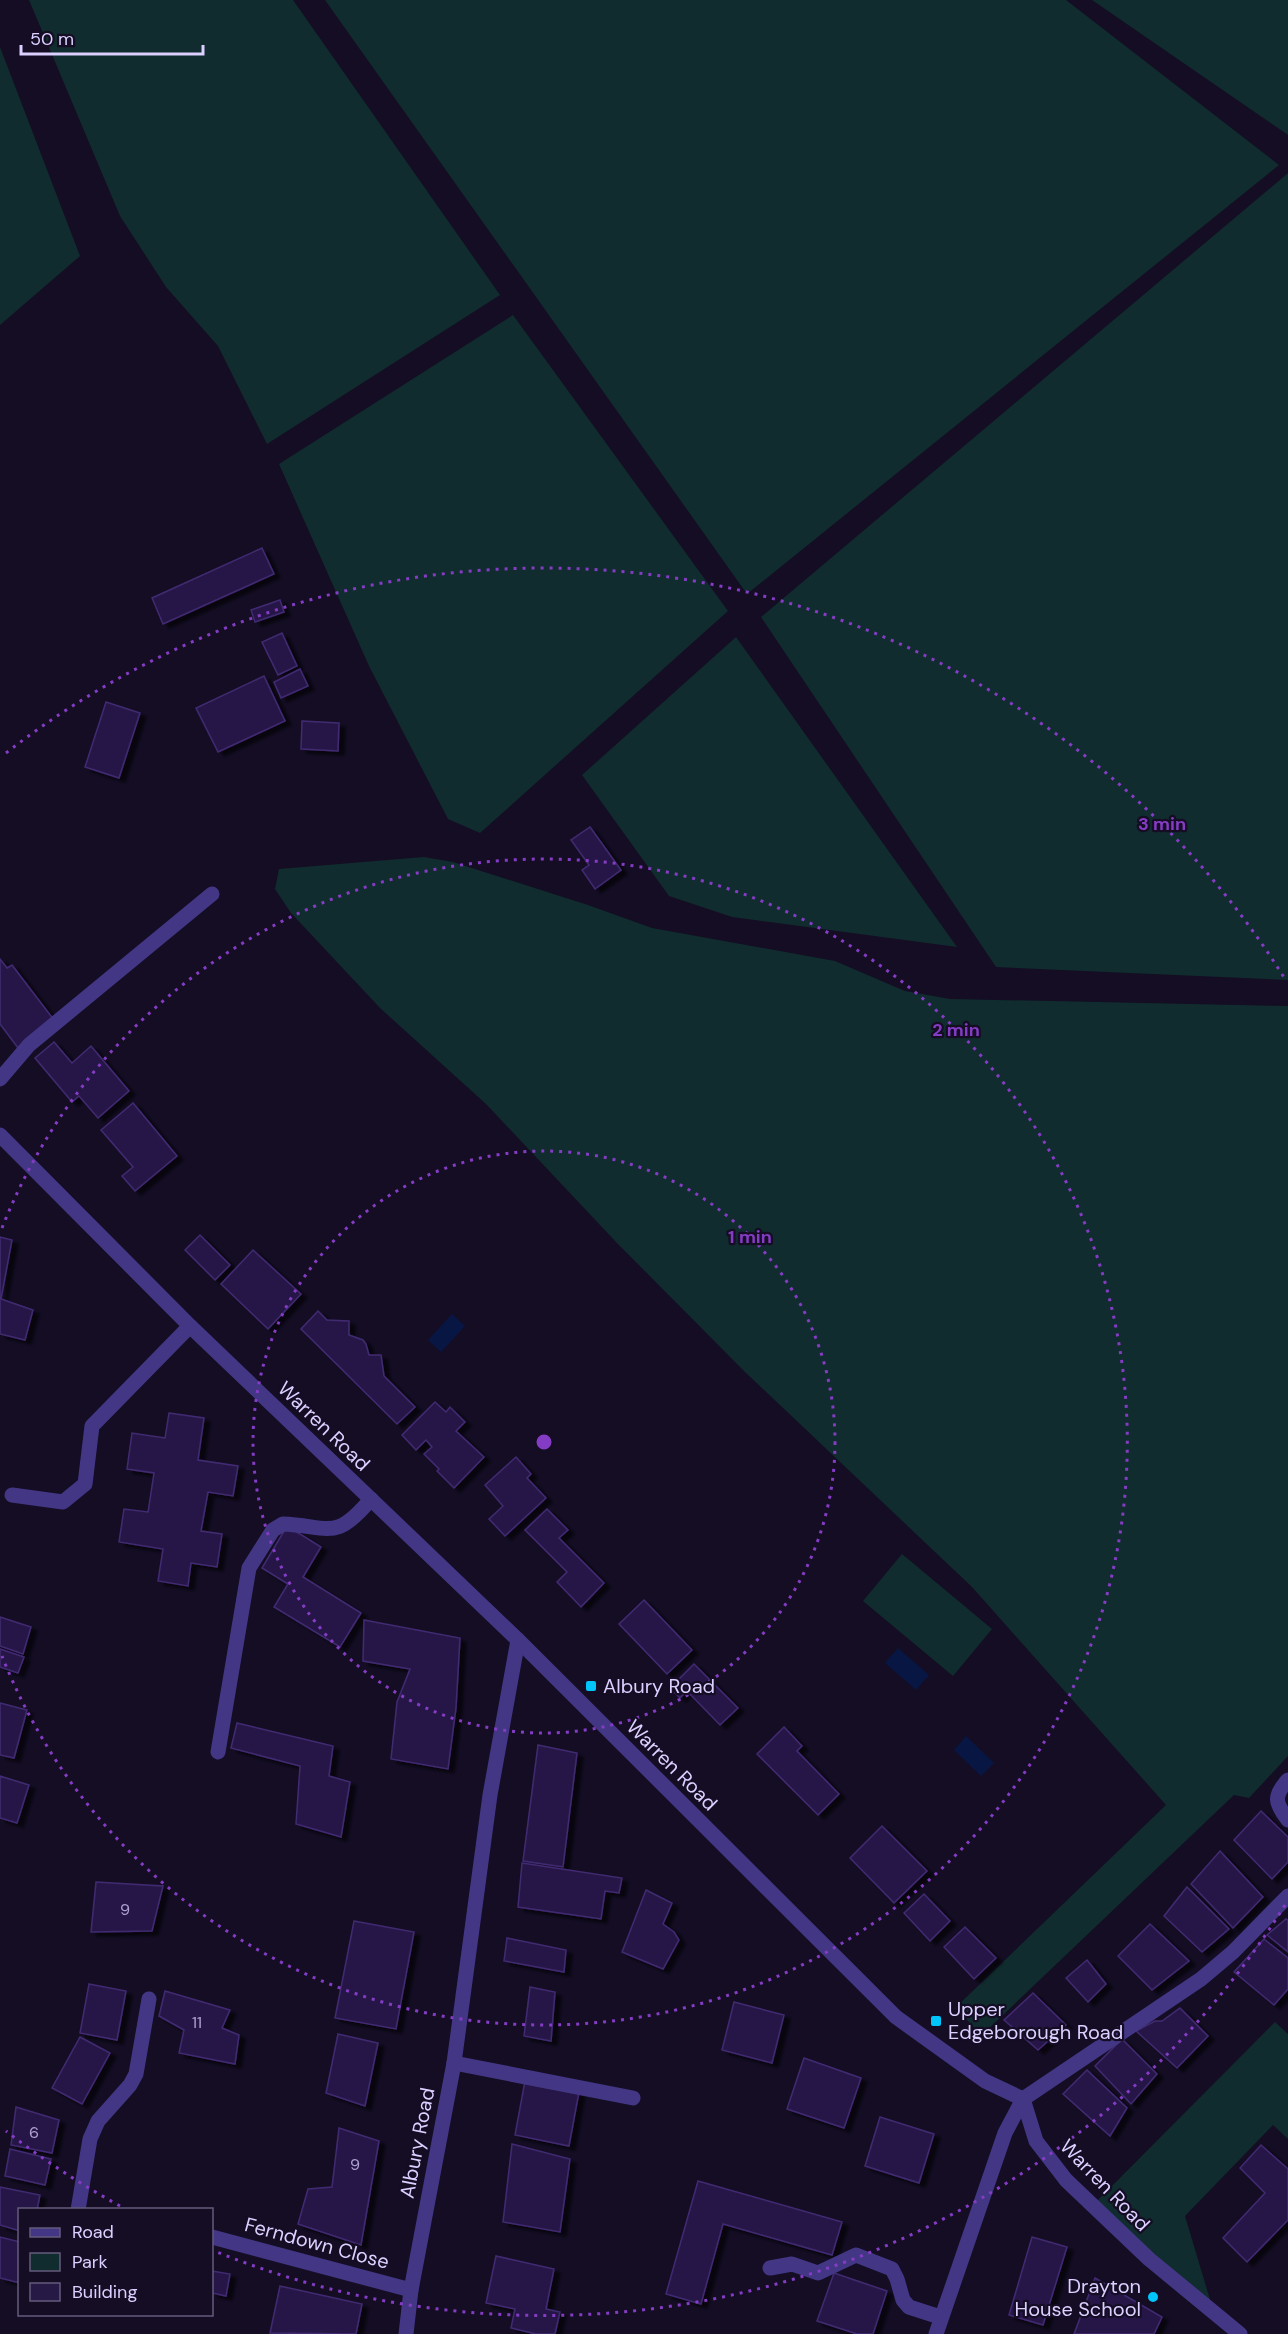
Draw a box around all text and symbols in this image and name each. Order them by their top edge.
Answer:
scale bar [21,18,202,56]
text: 50 m [30,27,74,51]
text: 3 min [1138,812,1186,836]
text: 2 min [932,1018,980,1042]
text: 1 min [728,1225,772,1249]
street label: Warren Road [272,1376,376,1476]
centre of rings [534,1432,554,1452]
place label: Albury Road [603,1673,715,1699]
marker: Albury Road [584,1679,598,1693]
street label: Warren Road [621,1714,723,1816]
house number: 9 [120,1899,130,1920]
place label: Upper Edgeborough Road [948,1996,1123,2045]
house number: 11 [192,2012,202,2033]
marker: Upper Edgeborough Road [929,2014,943,2028]
street label: Albury Road [394,2085,440,2201]
house number: 6 [29,2122,39,2143]
street label: Warren Road [1055,2133,1155,2237]
house number: 9 [350,2154,360,2175]
legend [18,2208,213,2316]
street label: Ferndown Close [242,2211,392,2275]
text: Road [72,2220,114,2244]
text: Park [72,2250,108,2274]
place label: Drayton House School [1015,2273,1141,2322]
text: Building [72,2280,137,2304]
marker: Drayton House School [1146,2290,1160,2304]

